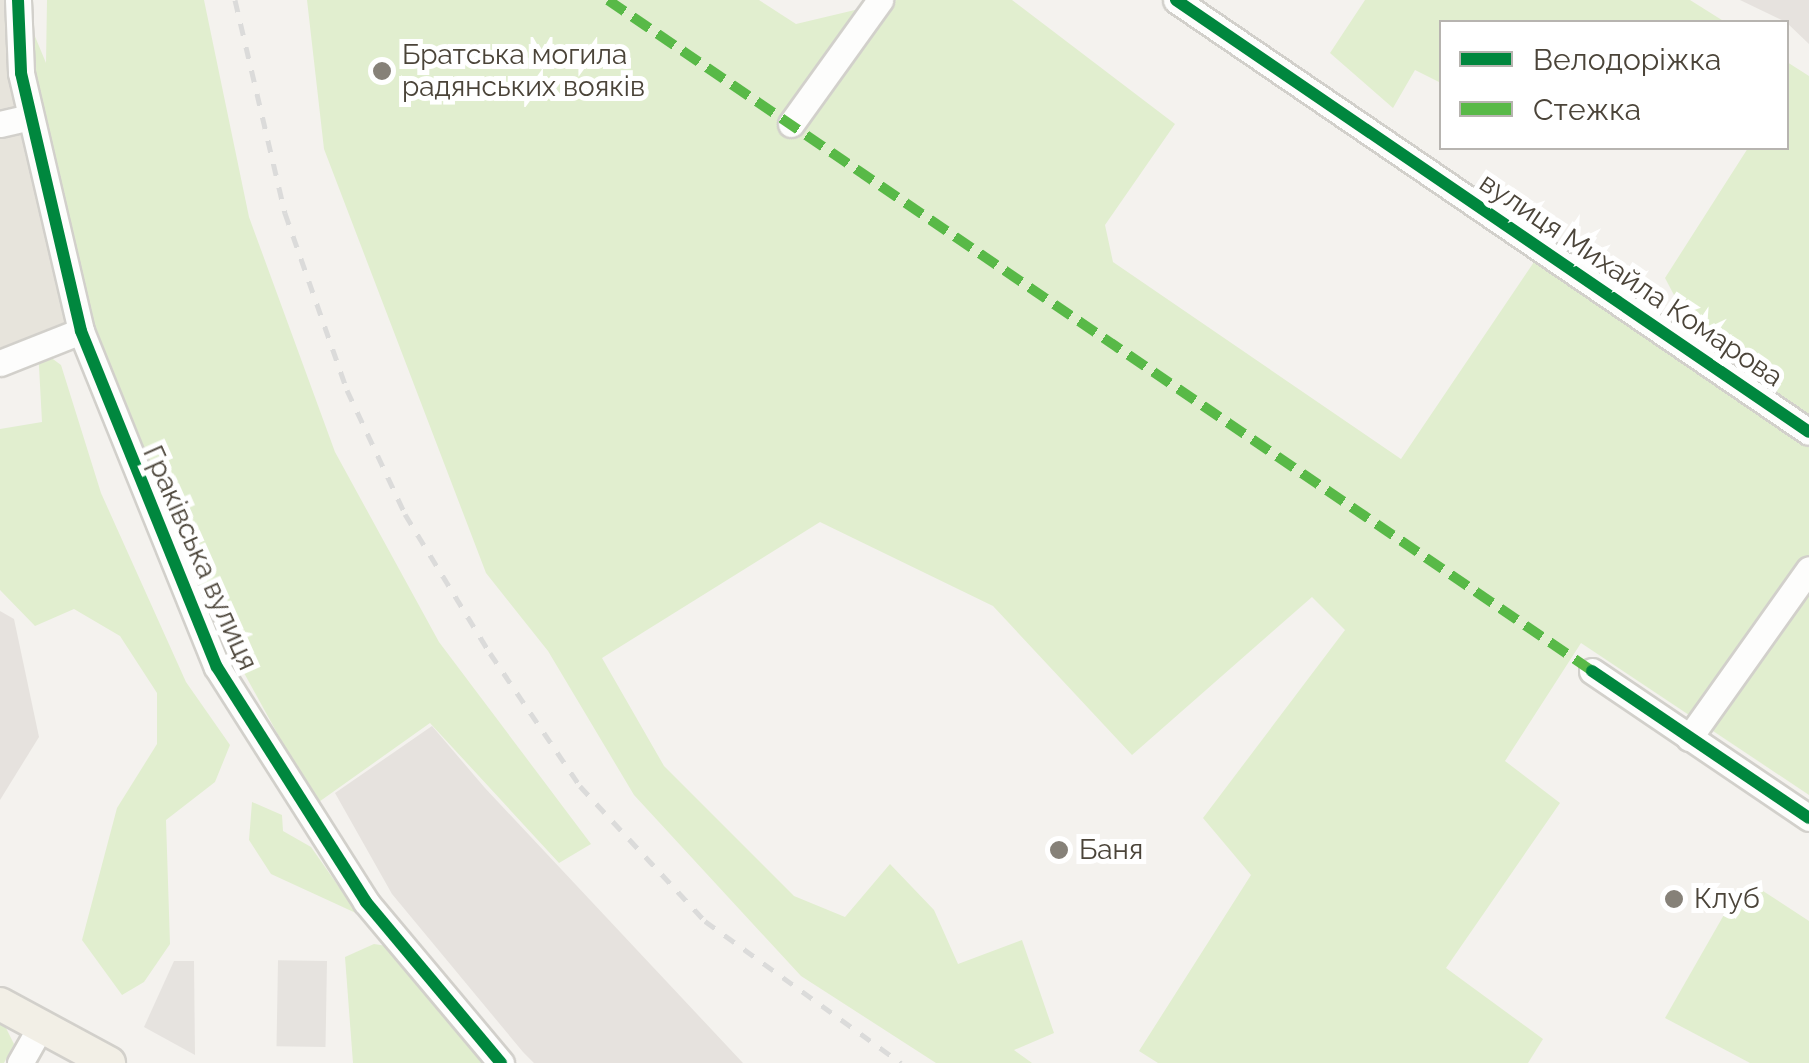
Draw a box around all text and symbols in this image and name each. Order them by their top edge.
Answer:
legend [1439,20,1789,150]
place label: Братська могила радянських вояків [402,38,645,104]
text: Велодоріжка [1533,42,1721,77]
marker: Братська могила радянських вояків [371,60,393,82]
text: Стежка [1533,92,1641,127]
street label: вулиця Михайла Комарова [1473,166,1789,394]
street label: Граківська вулиця [135,441,265,675]
place label: Баня [1079,833,1143,867]
marker: Баня [1048,839,1070,861]
place label: Клуб [1694,882,1760,916]
marker: Клуб [1663,888,1685,910]

